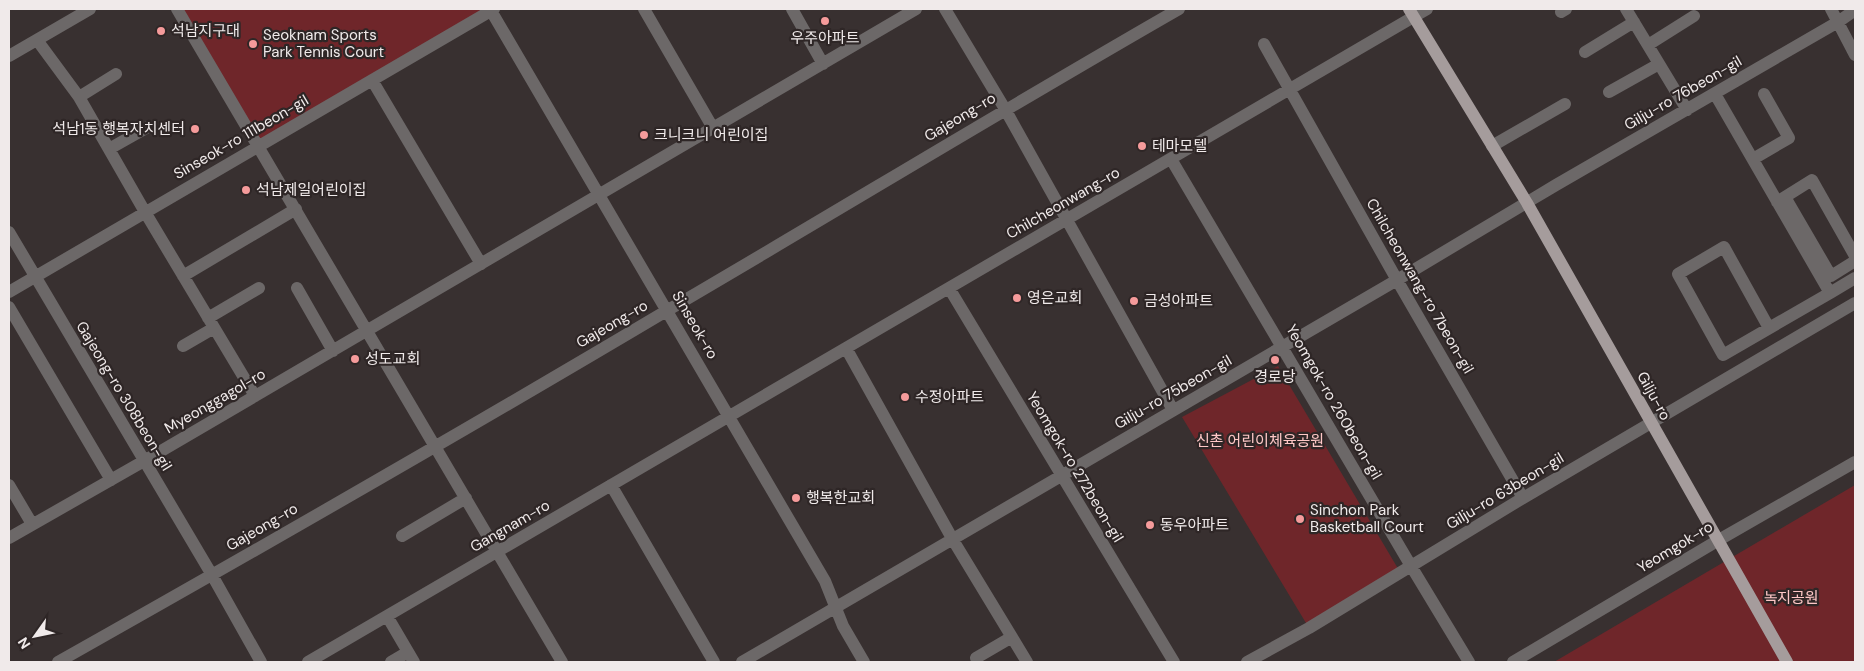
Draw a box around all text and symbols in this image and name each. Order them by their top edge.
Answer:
marker: 우주아파트 [819,15,831,27]
place label: 석남지구대 [171,21,240,41]
marker: 석남지구대 [155,25,167,37]
place label: Seoknam Sports Park Tennis Court [263,25,384,62]
place label: 우주아파트 [790,28,860,48]
marker: Seoknam Sports Park Tennis Court [247,38,259,50]
street label: Gilju-ro 76beon-gil [1621,51,1745,135]
street label: Gajeong-ro [921,88,999,146]
street label: Sinseok-ro 111beon-gil [170,90,312,184]
place label: 석남1동 행복자치센터 [52,119,185,139]
marker: 석남1동 행복자치센터 [189,123,201,135]
place label: 크니크니 어린이집 [654,125,768,145]
marker: 크니크니 어린이집 [638,129,650,141]
place label: 테마모텔 [1152,136,1207,156]
marker: 테마모텔 [1136,140,1148,152]
street label: Chilcheonwang-ro [1003,162,1124,244]
place label: 석남제일어린이집 [256,180,366,200]
marker: 석남제일어린이집 [240,184,252,196]
street label: Chilcheonwang-ro 7beon-gil [1362,195,1478,377]
street label: Sinseok-ro [667,287,723,363]
place label: 영은교회 [1027,288,1082,308]
place label: 금성아파트 [1144,291,1213,311]
marker: 영은교회 [1011,292,1023,304]
street label: Gajeong-ro [572,295,652,353]
marker: 금성아파트 [1128,295,1140,307]
street label: Gajeong-ro 308beon-gil [71,318,177,474]
street label: Yeomgok-ro 260beon-gil [1281,321,1387,483]
place label: 성도교회 [365,349,420,369]
street label: Gilju-ro 75beon-gil [1111,350,1235,434]
marker: 성도교회 [349,353,361,365]
marker: 경로당 [1269,354,1281,366]
street label: Myeonggagol-ro [161,364,269,438]
place label: 경로당 [1254,367,1296,387]
street label: Gilju-ro [1632,368,1676,424]
place label: 수정아파트 [915,387,984,407]
street label: Yeomgok-ro 272beon-gil [1022,388,1128,546]
marker: 수정아파트 [899,391,911,403]
park label: 신촌 어린이체육공원 [1196,431,1324,451]
street label: Gilju-ro 63beon-gil [1442,448,1568,534]
place label: 행복한교회 [806,488,875,508]
marker: 행복한교회 [790,492,802,504]
street label: Gangnam-ro [466,495,554,557]
street label: Gajeong-ro [222,498,302,556]
place label: Sinchon Park Basketball Court [1310,500,1424,537]
marker: Sinchon Park Basketball Court [1294,513,1306,525]
place label: 동우아파트 [1160,515,1229,535]
street label: Yeomgok-ro [1633,516,1717,577]
marker: 동우아파트 [1144,519,1156,531]
park label: 녹지공원 [1763,588,1819,608]
north arrow [10,611,60,661]
text: N [14,634,34,652]

